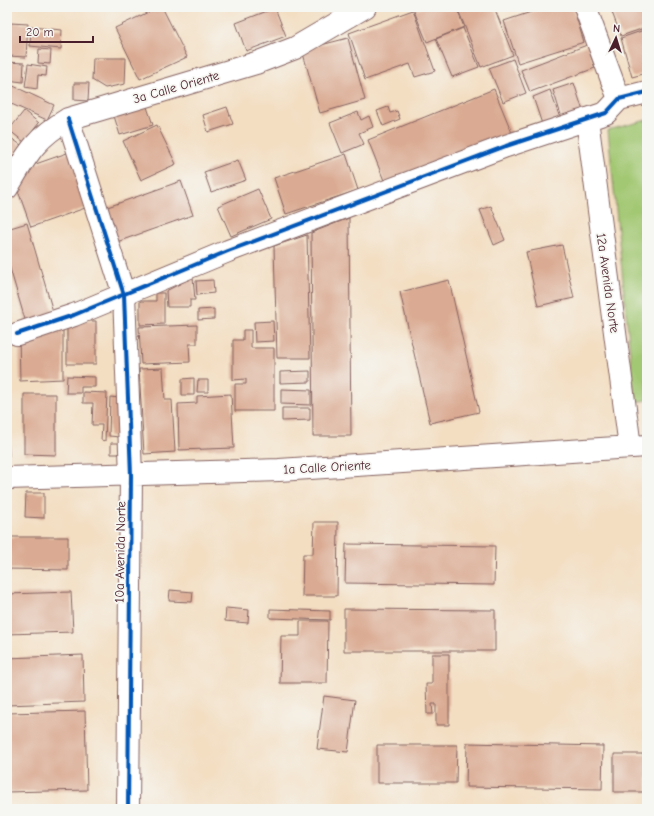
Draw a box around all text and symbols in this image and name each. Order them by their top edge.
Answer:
scale bar [20,18,93,44]
north arrow [596,18,636,58]
text: N [613,22,621,35]
text: 20 m [26,25,54,39]
street label: 3a Calle Oriente [131,67,221,106]
street label: 12a Avenida Norte [594,232,623,334]
street label: 1a Calle Oriente [283,457,372,477]
street label: 10a Avenida Norte [112,500,128,603]

